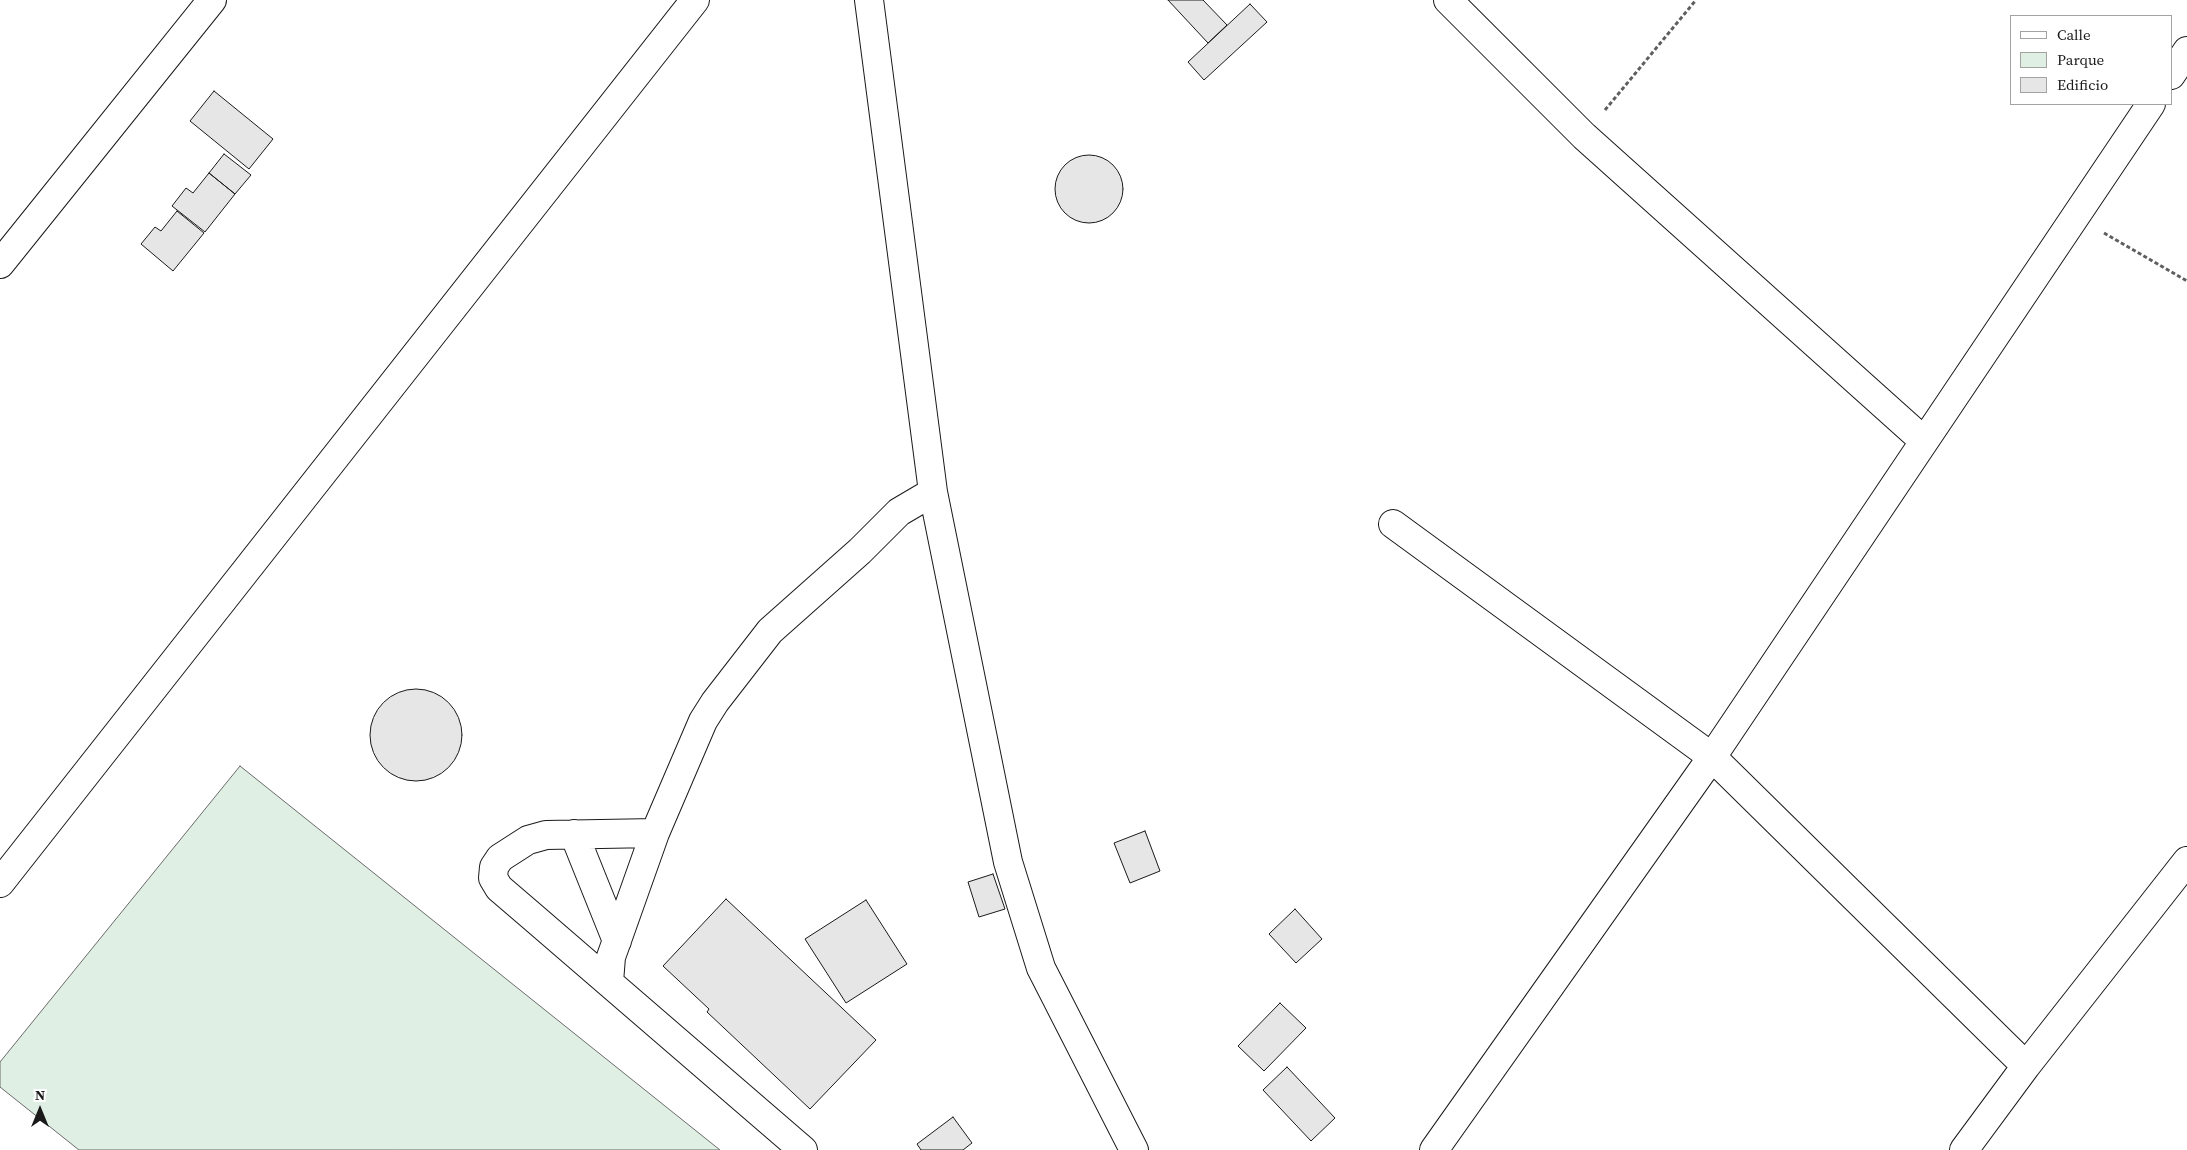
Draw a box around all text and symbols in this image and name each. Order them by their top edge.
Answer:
legend [2010,15,2172,105]
text: Calle [2057,24,2091,45]
text: Parque [2057,49,2104,70]
text: Edificio [2057,74,2108,95]
north arrow [15,1085,65,1135]
text: N [35,1085,45,1105]

